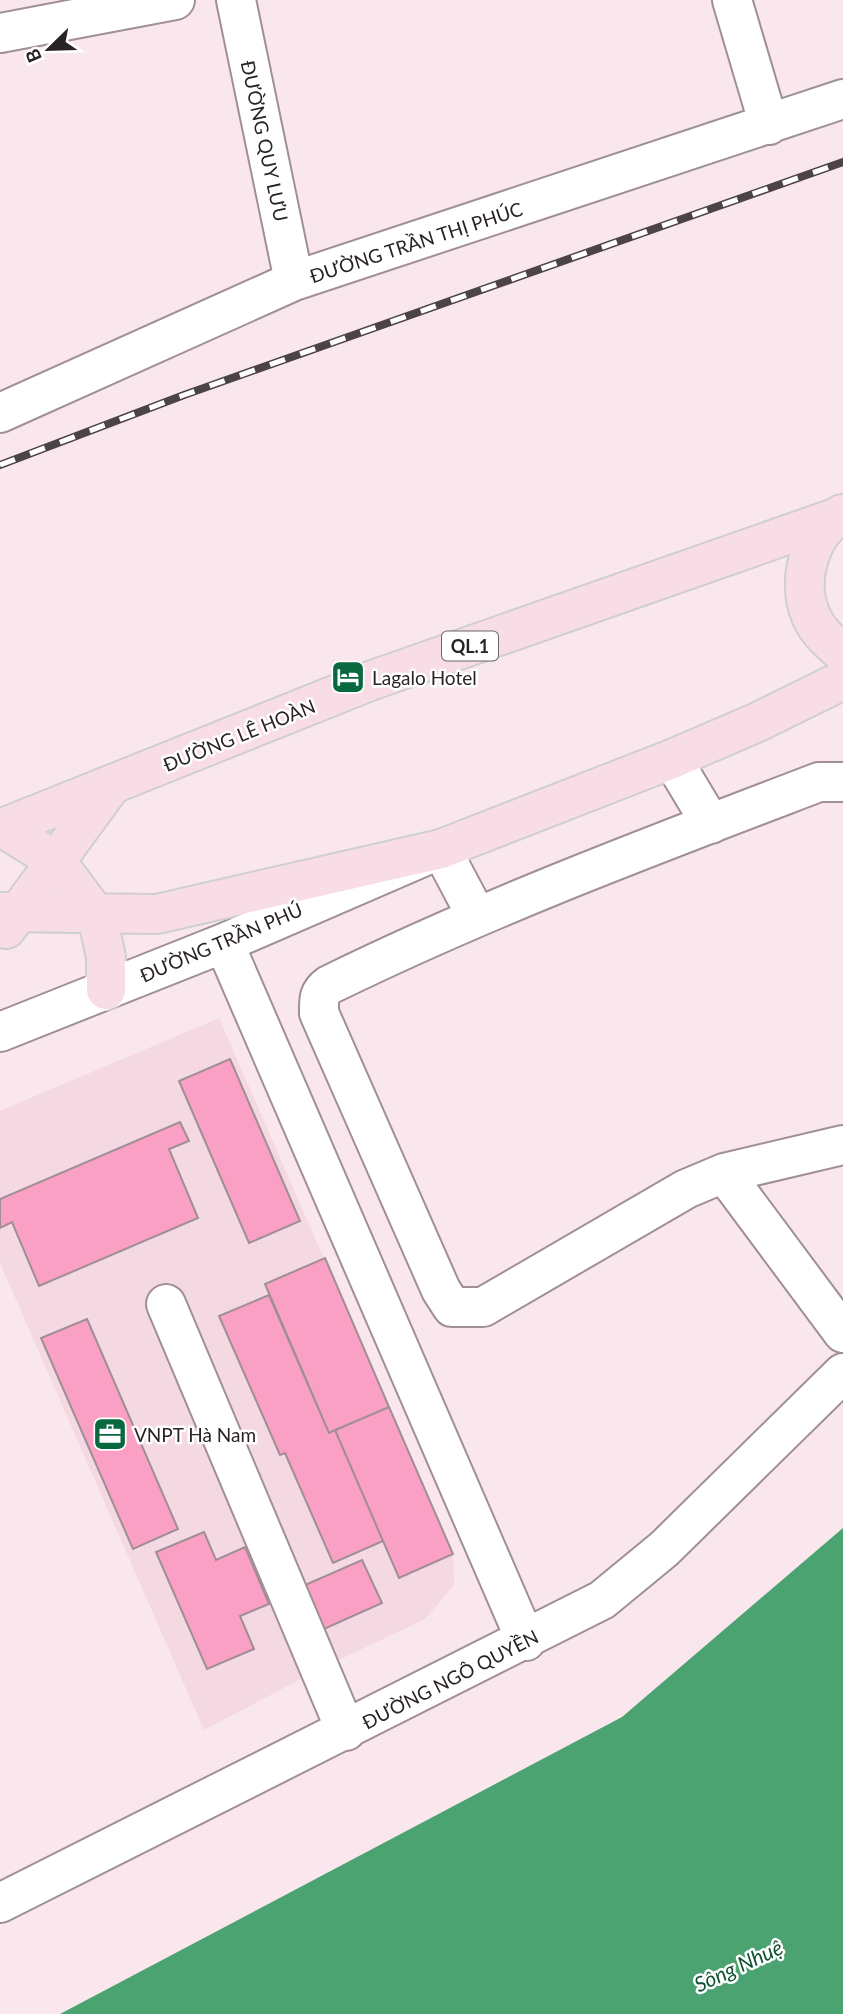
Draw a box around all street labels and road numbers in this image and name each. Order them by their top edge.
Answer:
street label: ĐƯỜNG QUY LƯU [237,58,293,224]
street label: ĐƯỜNG TRẦN THỊ PHÚC [307,197,526,287]
road number: QL.1 [442,632,498,660]
street label: ĐƯỜNG LÊ HOÀN [160,694,318,776]
street label: ĐƯỜNG TRẦN PHÚ [136,897,306,987]
street label: ĐƯỜNG NGÔ QUYỀN [358,1625,542,1733]

